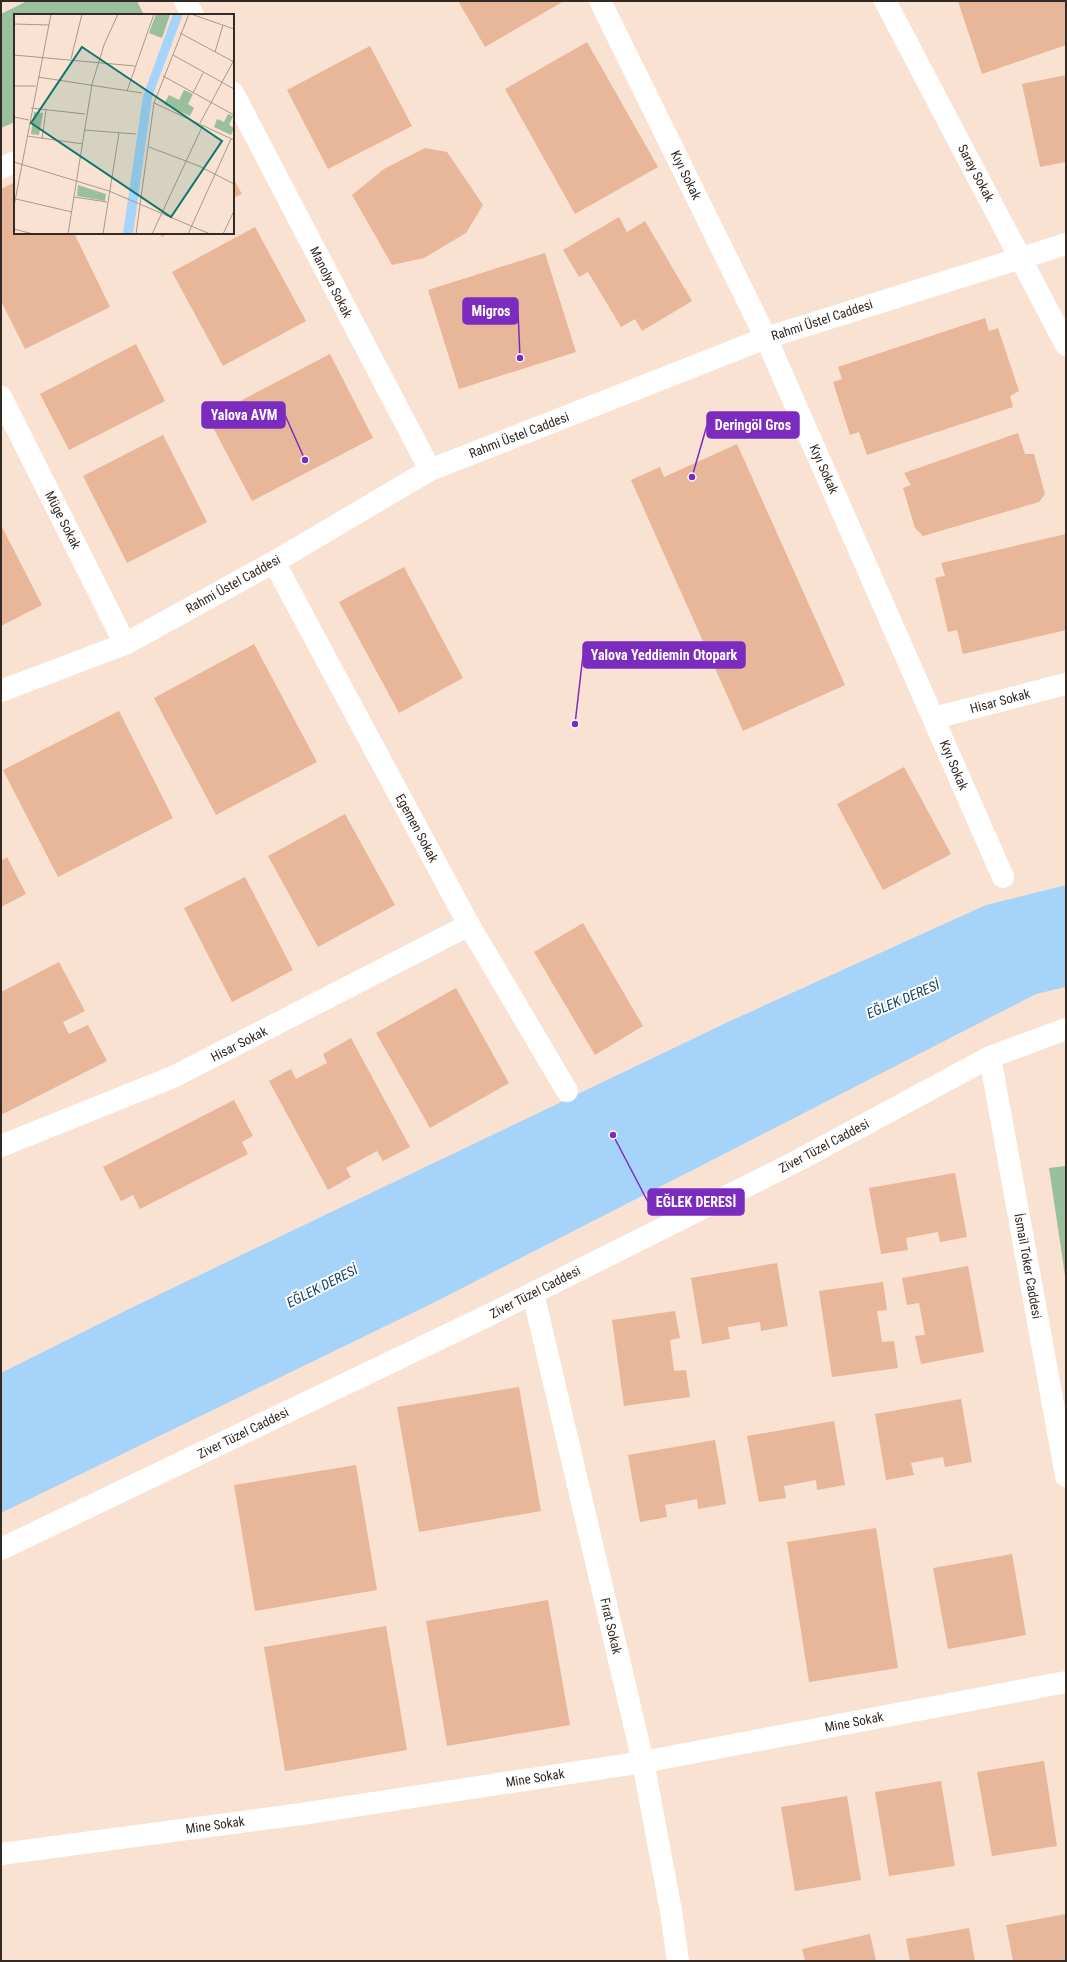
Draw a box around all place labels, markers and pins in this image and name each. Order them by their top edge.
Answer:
callout: Migros [463,298,518,324]
callout: Yalova AVM [202,402,285,428]
callout: Deringöl Gros [707,412,799,438]
callout: Yalova Yeddiemin Otopark [583,642,745,668]
callout: EĞLEK DERESİ [648,1189,744,1215]

